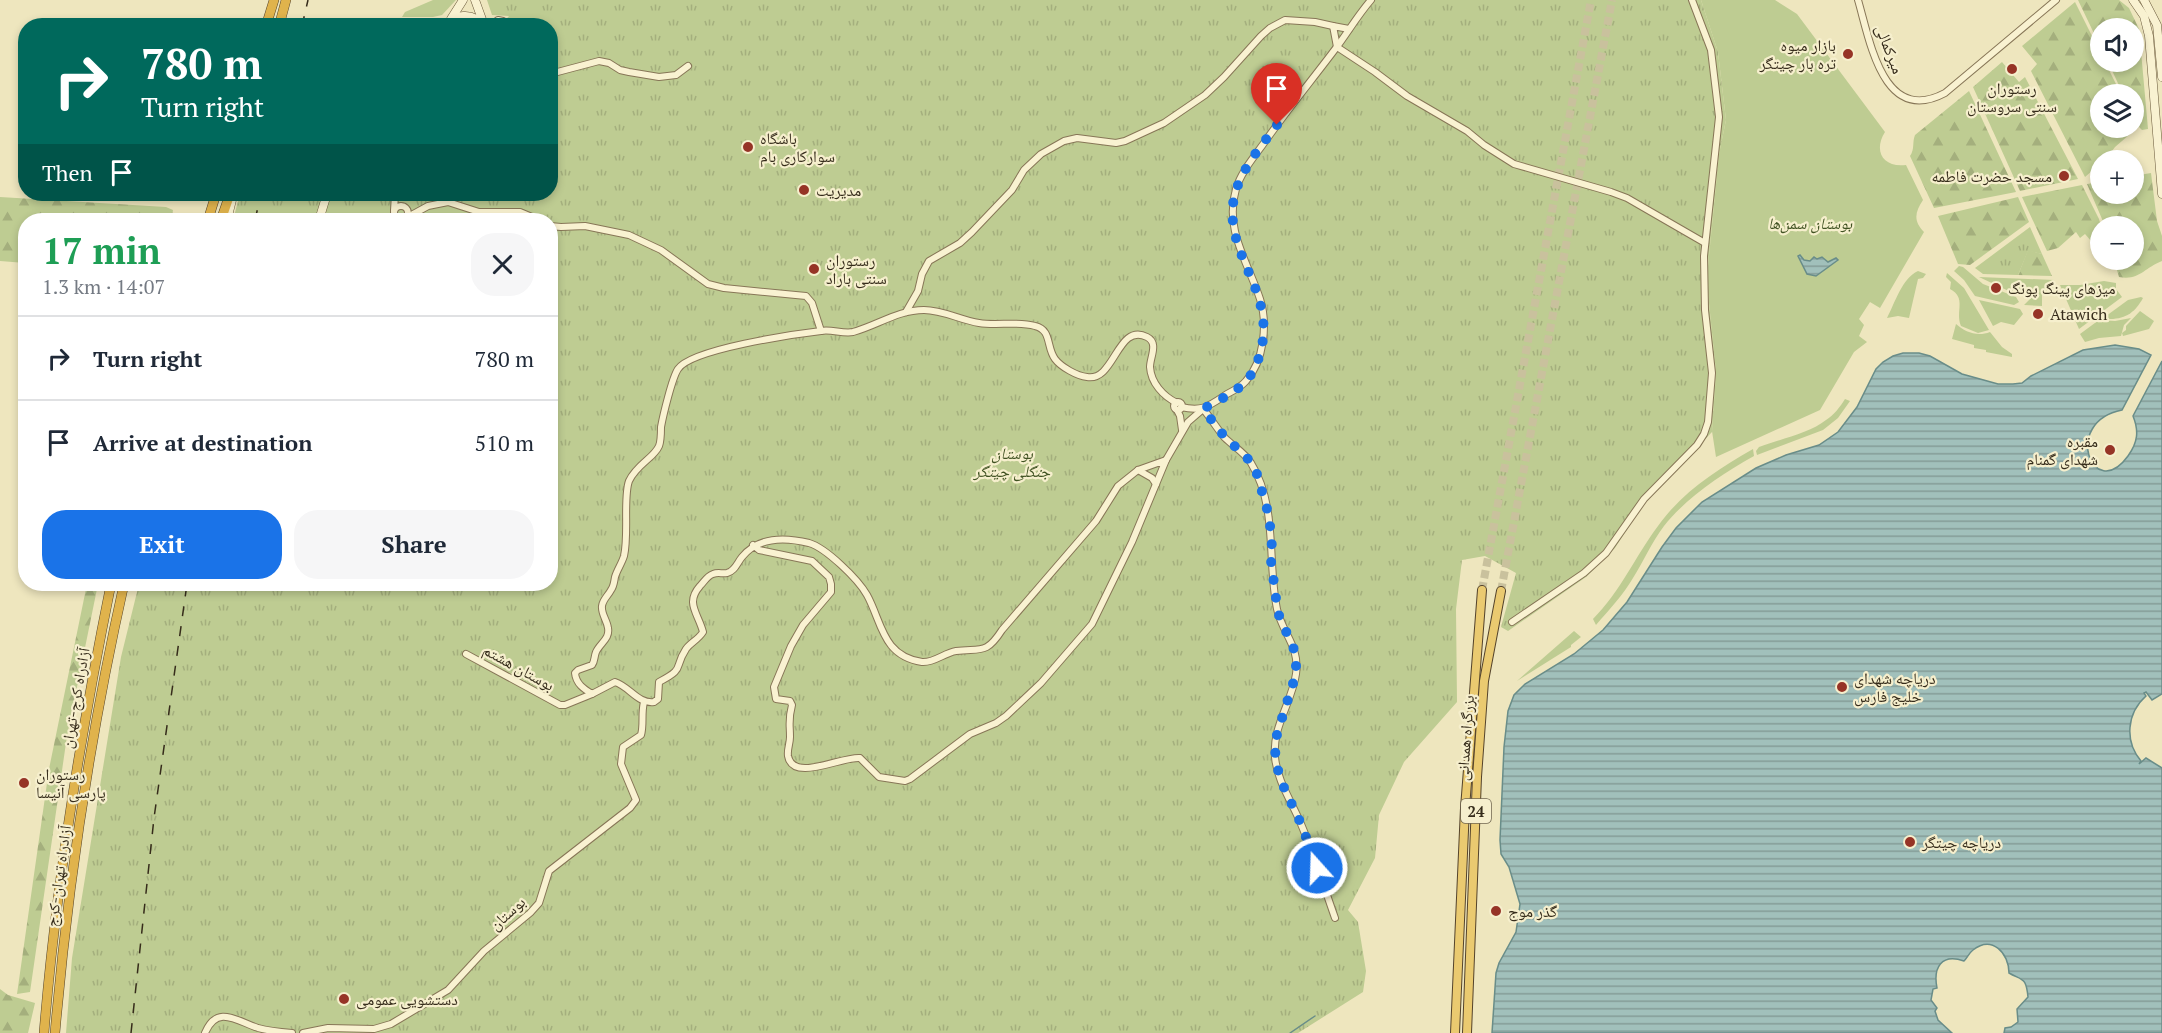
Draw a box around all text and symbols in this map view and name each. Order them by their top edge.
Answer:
map controls [2090,18,2144,270]
button: sound [2090,18,2144,72]
street label: میرکمالی [1871,21,1909,77]
place label: بازار میوه تره بار چیتگر [1759,34,1836,74]
text: 780 m [141,35,262,91]
icon: right [42,42,120,120]
marker: بازار میوه تره بار چیتگر [1841,47,1855,61]
marker: رستوران سنتی سروستان [2005,62,2019,76]
pin [1251,63,1302,125]
icon: arrive [1260,72,1293,105]
place label: رستوران سنتی سروستان [1967,77,2057,117]
button: layers [2090,84,2144,138]
text: Turn right [141,89,264,125]
place label: باشگاه سوارکاری بام [760,127,835,167]
marker: باشگاه سوارکاری بام [741,140,755,154]
button: + [2090,150,2144,204]
icon: arrive [105,156,138,189]
text: Then [42,158,93,187]
place label: مسجد حضرت فاطمه [1931,165,2052,187]
marker: مسجد حضرت فاطمه [2057,169,2071,183]
place label: مدیریت [816,179,861,201]
marker: مدیریت [797,183,811,197]
park label: بوستان سمن‌ها [1768,212,1853,234]
button: − [2090,216,2144,270]
text: 17 min [42,227,161,274]
button: close [471,233,534,296]
place label: رستوران سنتی باراد [826,249,887,289]
marker: رستوران سنتی باراد [807,262,821,276]
text: 1.3 km · 14:07 [42,273,165,300]
place label: میزهای پینگ پونگ [2008,277,2116,299]
marker: میزهای پینگ پونگ [1989,281,2003,295]
place label: Atawich [2050,303,2108,325]
marker: Atawich [2031,307,2045,321]
icon: right [42,342,75,375]
text: Turn right [93,344,202,373]
text: 780 m [474,344,534,373]
icon: arrive [42,426,75,459]
text: Arrive at destination [93,428,312,457]
text: 510 m [474,428,534,457]
place label: مقبره شهدای گمنام [2026,430,2098,470]
park label: بوستان جنگلی چیتگر [973,442,1051,482]
marker: مقبره شهدای گمنام [2103,443,2117,457]
button: Exit [42,510,282,579]
button: Share [294,510,534,579]
street label: بوستان هشتم [479,638,559,696]
street label: آزادراه کرج-تهران [55,645,95,750]
place label: دریاچه شهدای خلیج فارس [1854,667,1936,707]
marker: دریاچه شهدای خلیج فارس [1835,680,1849,694]
street label: بزرگراه همدانی [1451,694,1479,782]
place label: رستوران پارسی آنیسا [36,763,106,803]
marker: رستوران پارسی آنیسا [17,776,31,790]
road number: 24 [1461,799,1491,823]
street label: آزادراه تهران-کرج [40,823,76,928]
place label: دریاچه چیتگر [1921,831,2001,853]
marker: دریاچه چیتگر [1903,835,1917,849]
position arrow [1285,836,1349,900]
street label: بوستان [484,891,530,935]
place label: گذر موج [1508,900,1558,922]
marker: گذر موج [1489,904,1503,918]
place label: دستشویی عمومی [356,988,458,1010]
marker: دستشویی عمومی [337,992,351,1006]

